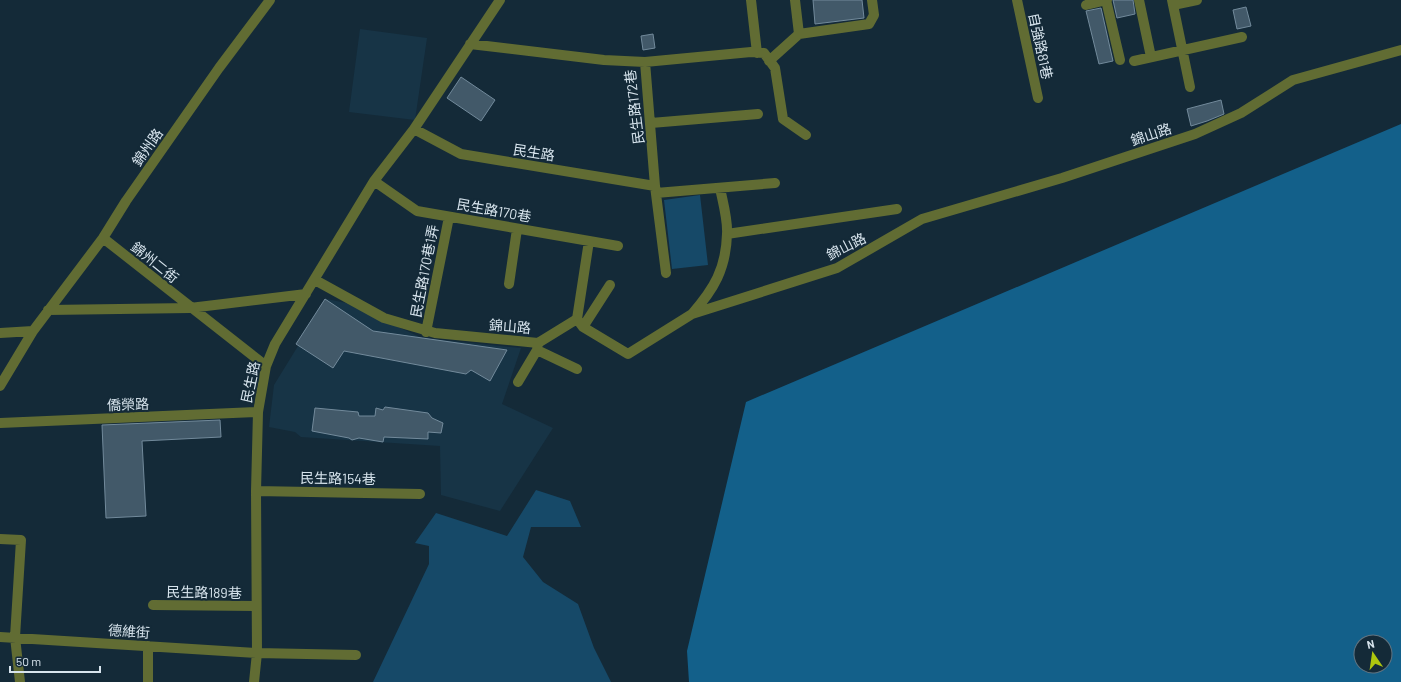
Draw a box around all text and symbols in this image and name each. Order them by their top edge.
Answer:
street label: 自強路81巷 [1026,11,1056,81]
street label: 民生路172巷 [621,69,647,145]
street label: 錦山路 [1128,119,1174,149]
street label: 錦州路 [128,125,166,169]
street label: 民生路 [512,140,556,164]
street label: 民生路170巷 [455,195,533,225]
street label: 民生路170巷1弄 [407,223,441,319]
street label: 錦山路 [823,229,869,263]
street label: 錦州二街 [128,238,182,286]
street label: 錦山路 [488,316,532,336]
street label: 民生路 [237,360,263,404]
street label: 僑榮路 [107,395,149,413]
street label: 民生路154巷 [300,469,376,487]
street label: 民生路189巷 [166,583,242,601]
street label: 德維街 [107,621,151,641]
north arrow [1353,634,1393,674]
text: N [1366,637,1376,651]
scale bar [10,648,100,674]
text: 50 m [16,654,41,668]

